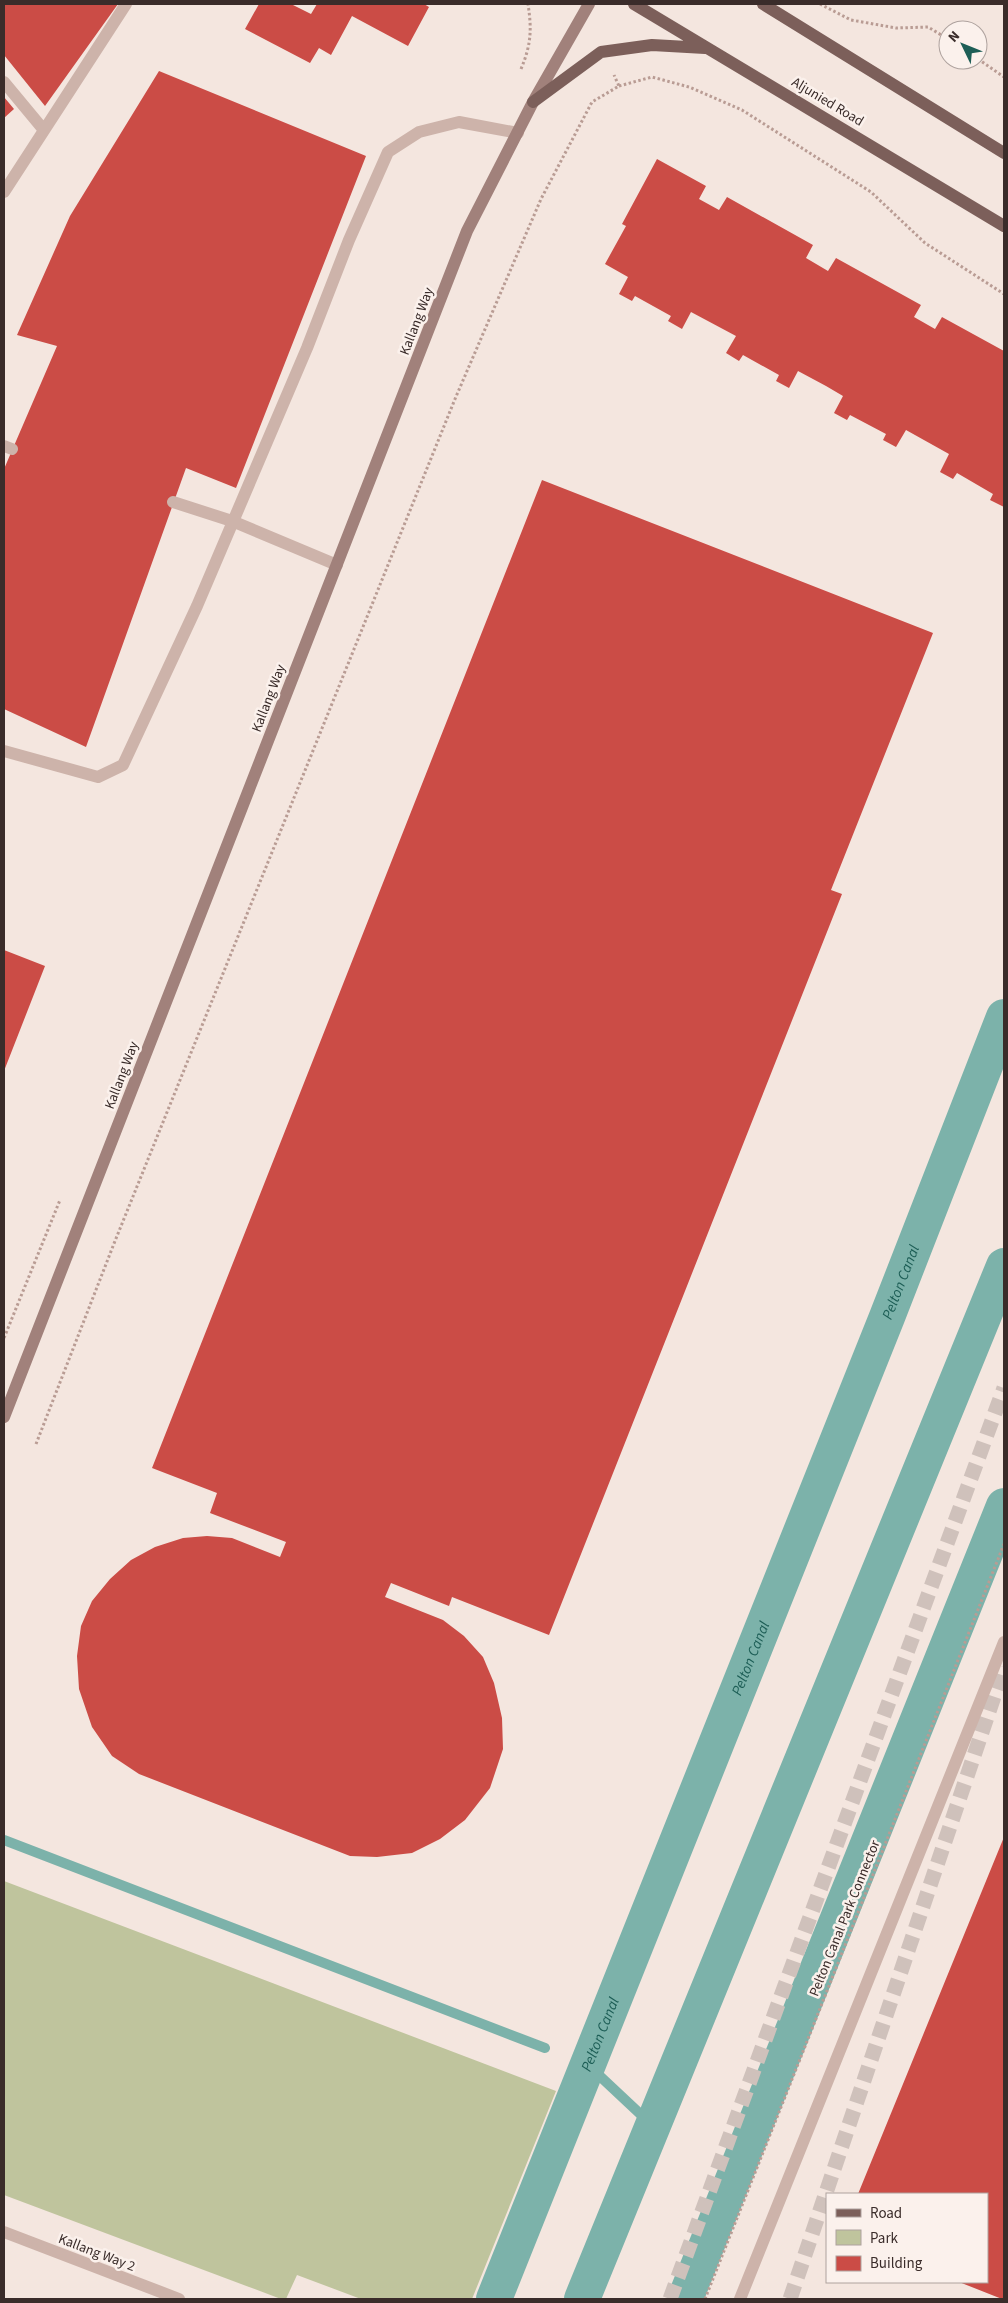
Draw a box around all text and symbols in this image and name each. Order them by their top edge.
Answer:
north arrow [938,20,988,70]
text: N [944,27,965,47]
street label: Aljunied Road [788,72,867,131]
street label: Kallang Way [395,284,439,358]
street label: Kallang Way [247,661,291,735]
street label: Kallang Way [100,1038,144,1112]
water label: Pelton Canal [877,1242,925,1323]
water label: Pelton Canal [727,1618,775,1699]
street label: Pelton Canal Park Connector [804,1837,886,1999]
water label: Pelton Canal [576,1994,625,2075]
legend [826,2193,988,2283]
text: Road [870,2203,902,2224]
text: Park [870,2228,899,2249]
street label: Kallang Way 2 [55,2229,138,2277]
text: Building [870,2253,923,2274]

